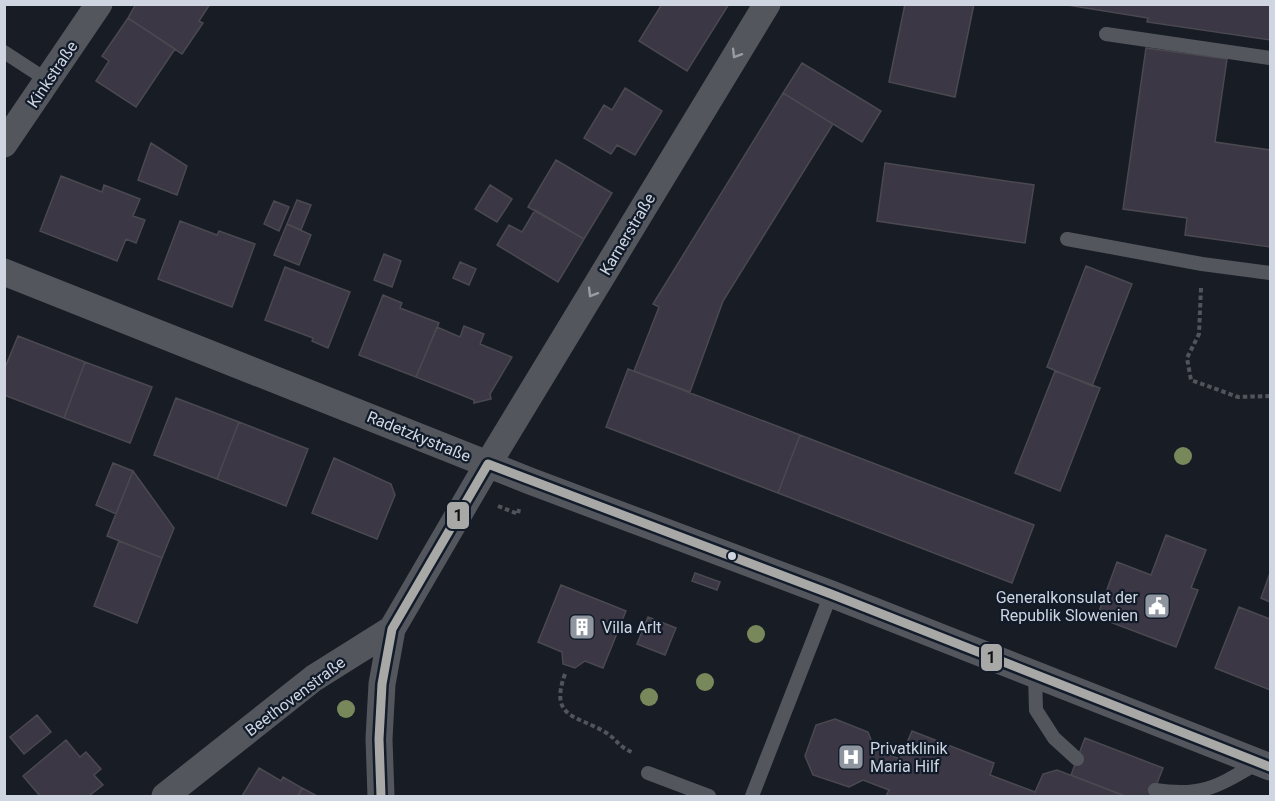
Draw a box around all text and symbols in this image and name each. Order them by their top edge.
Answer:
street label: Kinkstraße [23,37,82,111]
one-way arrow [732,48,744,58]
street label: Karnerstraße [596,190,659,279]
one-way arrow [587,287,599,297]
street label: Radetzkystraße [364,407,473,466]
line badge: 1 [446,501,470,530]
text: 1 [453,506,463,525]
unlabelled marker [726,550,738,562]
place label: Generalkonsulat der Republik Slowenien [996,588,1139,625]
public building icon: Generalkonsulat der Republik Slowenien [1142,591,1172,621]
building icon: Villa Arlt [567,612,597,642]
place label: Villa Arlt [602,618,662,637]
line badge: 1 [980,643,1003,672]
text: 1 [986,648,996,667]
street label: Beethovenstraße [242,653,349,740]
place label: Privatklinik Maria Hilf [870,739,949,776]
hospital icon: Privatklinik Maria Hilf [836,742,866,772]

